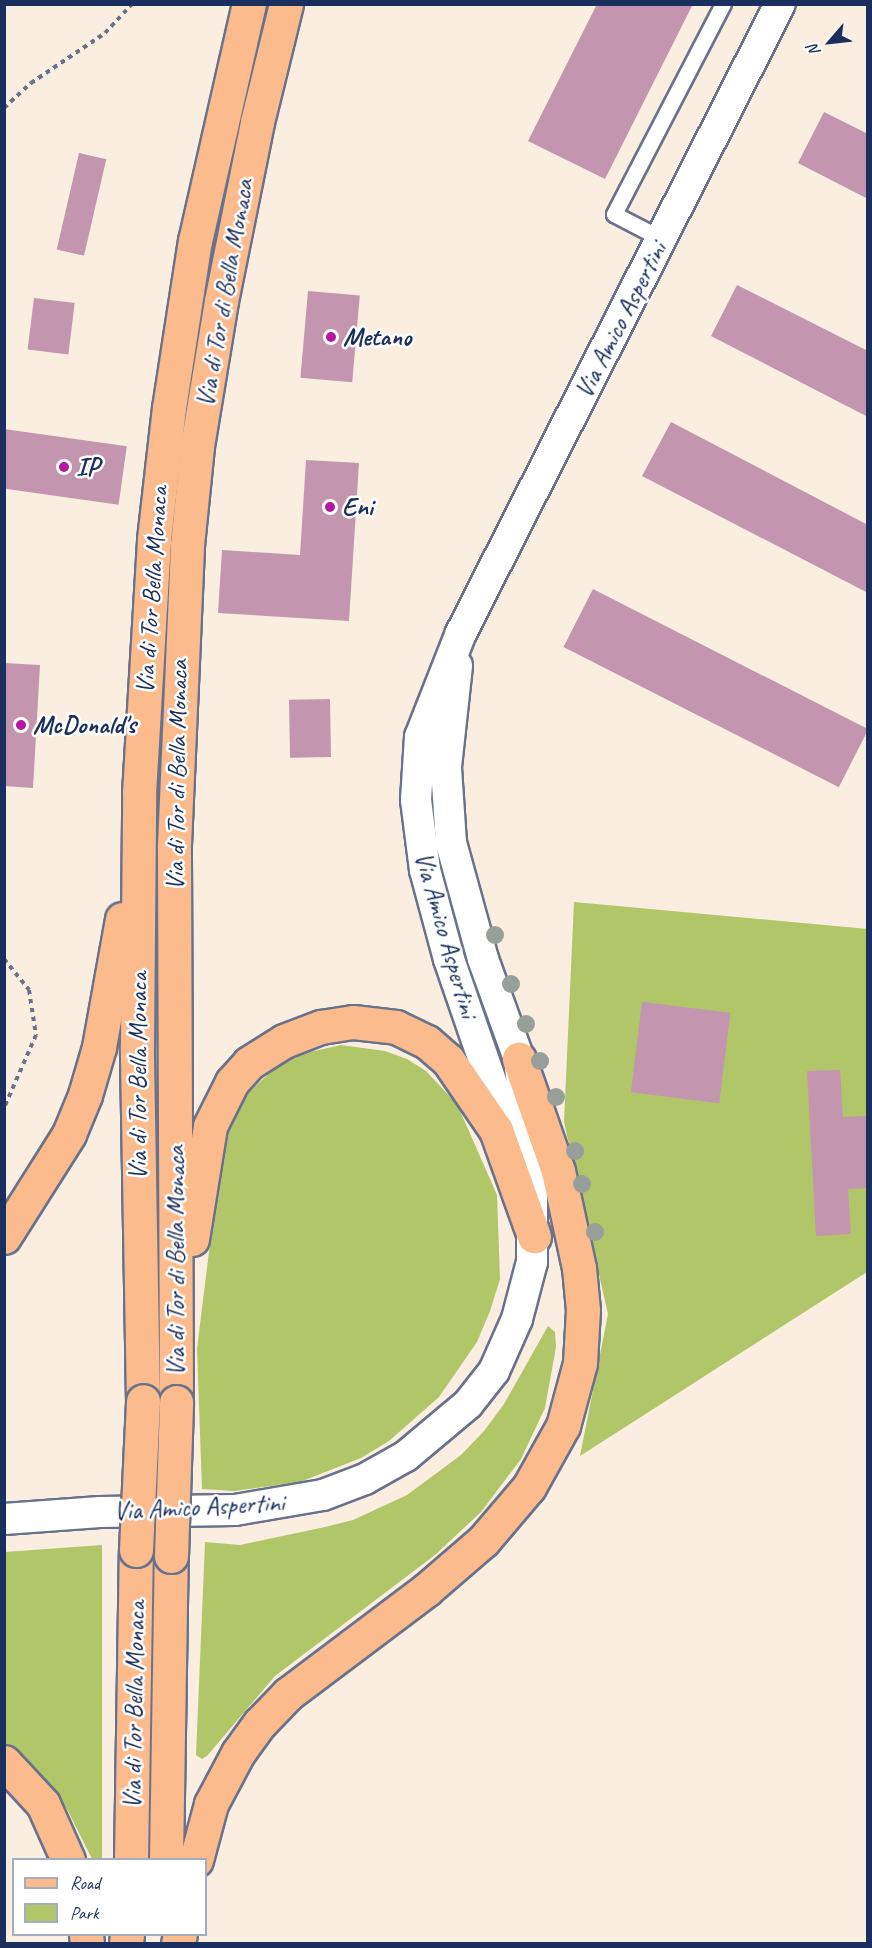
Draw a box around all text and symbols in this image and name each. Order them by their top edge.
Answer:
north arrow [800,12,860,72]
text: N [803,41,825,60]
street label: Via di Tor di Bella Monaca [190,178,260,408]
street label: Via Amico Aspertini [568,237,674,403]
place label: Metano [343,321,411,353]
marker: Metano [324,330,338,344]
place label: IP [76,451,99,483]
marker: IP [57,460,71,474]
street label: Via di Tor Bella Monaca [129,485,175,695]
place label: Eni [342,491,373,523]
marker: Eni [323,500,337,514]
street label: Via di Tor di Bella Monaca [159,660,195,890]
place label: McDonald's [33,709,136,741]
marker: McDonald's [14,718,28,732]
street label: Via Amico Aspertini [407,849,485,1021]
street label: Via di Tor Bella Monaca [122,972,154,1180]
street label: Via di Tor di Bella Monaca [160,1146,192,1376]
street label: Via Amico Aspertini [113,1487,285,1527]
street label: Via di Tor Bella Monaca [117,1601,151,1809]
legend [12,1858,207,1936]
text: Road [70,1872,100,1894]
text: Park [70,1902,99,1924]

